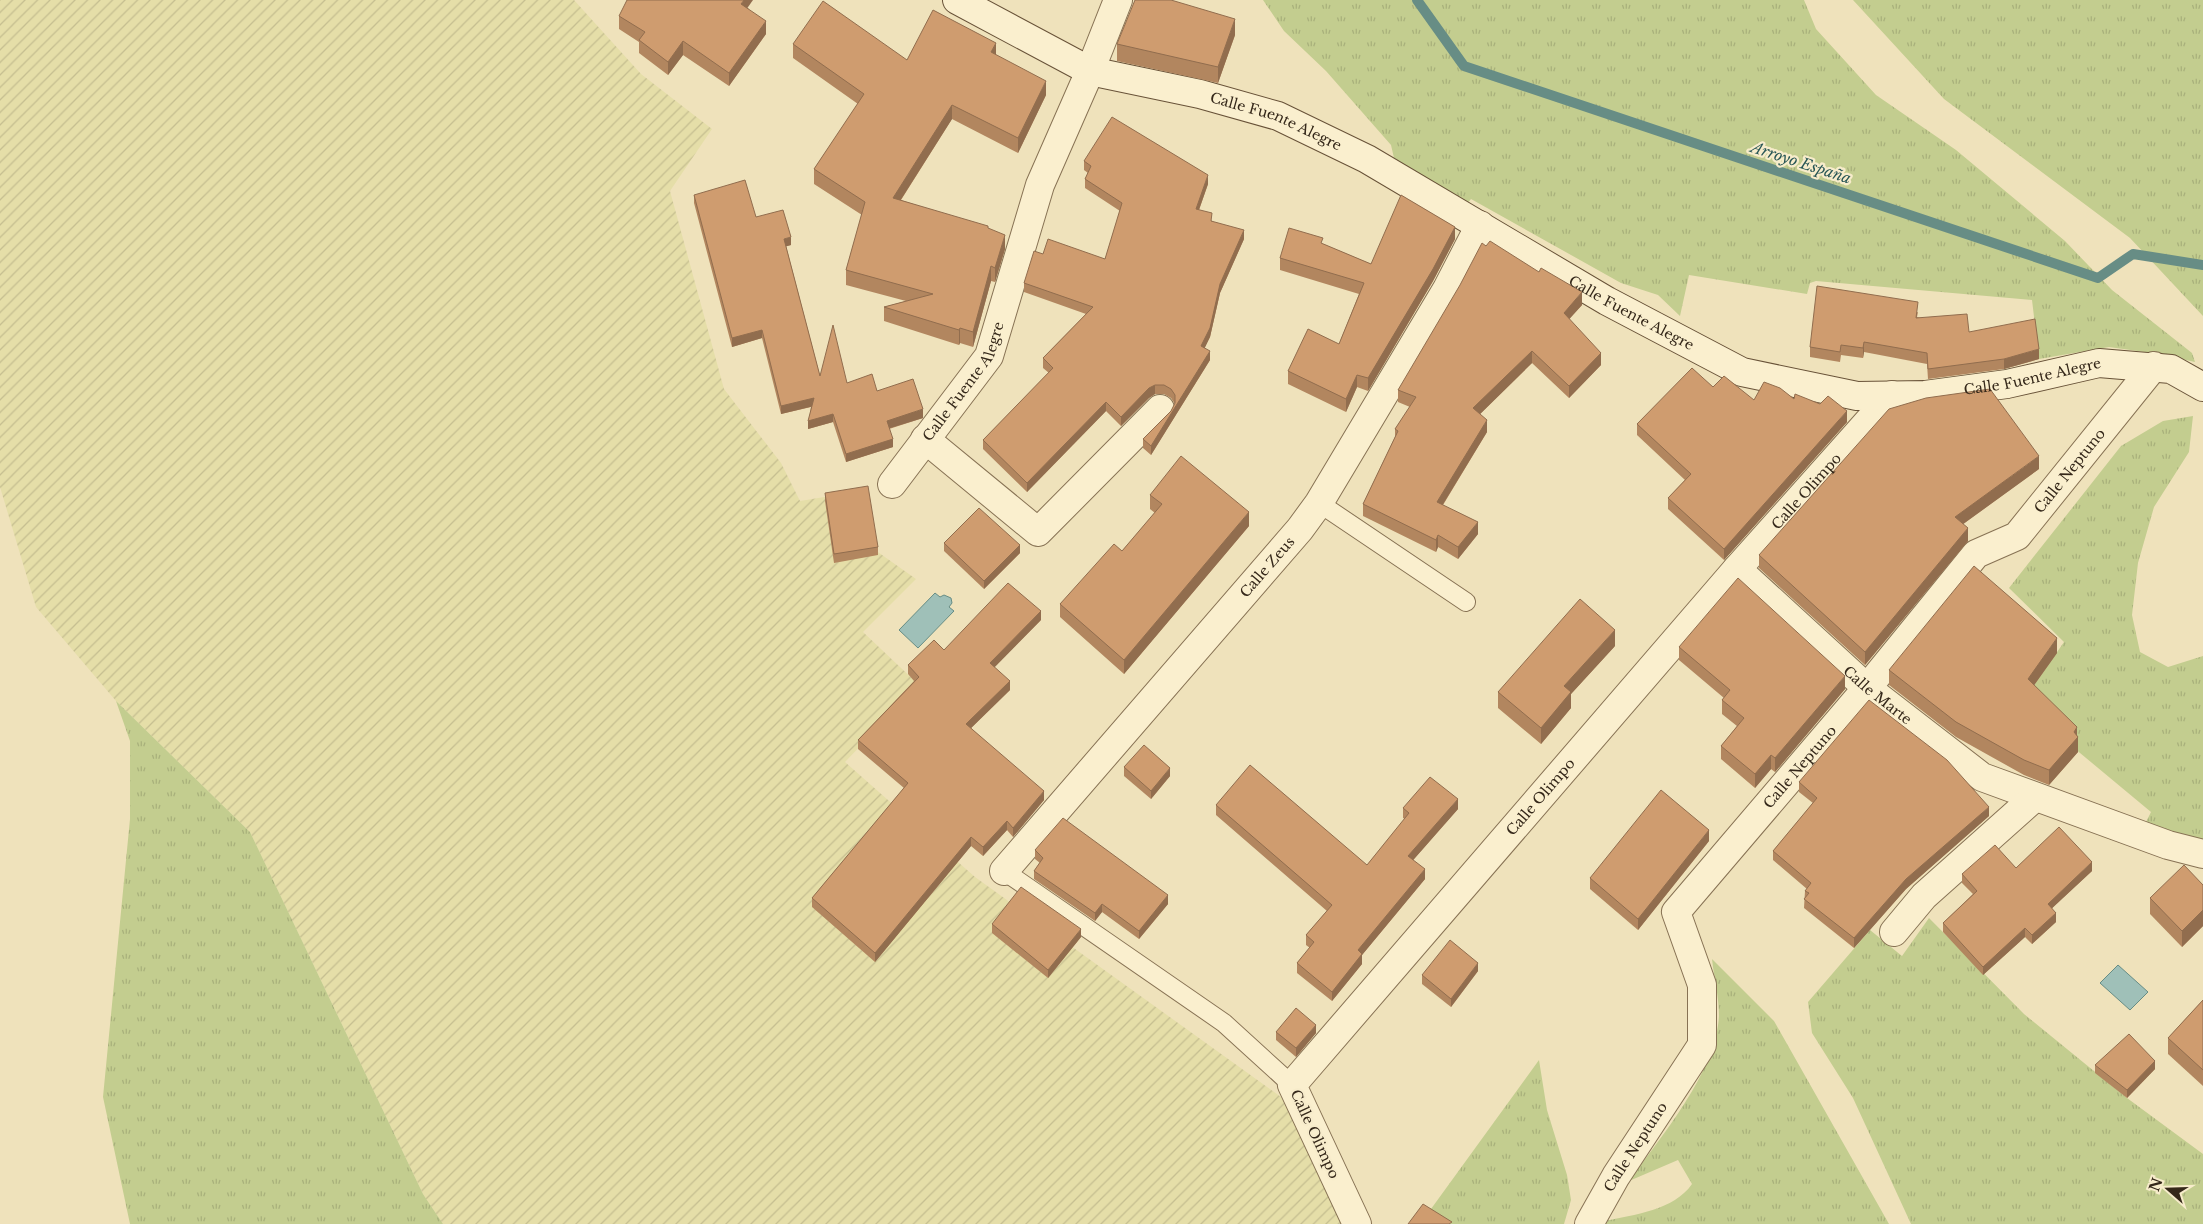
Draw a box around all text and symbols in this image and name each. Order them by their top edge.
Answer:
street label: Calle Fuente Alegre [1208,88,1345,154]
water label: Arroyo España [1747,137,1853,188]
street label: Calle Fuente Alegre [1566,271,1697,354]
street label: Calle Fuente Alegre [919,320,1008,445]
street label: Calle Fuente Alegre [1963,354,2103,399]
street label: Calle Neptuno [2030,425,2109,517]
street label: Calle Olimpo [1768,449,1845,533]
street label: Calle Zeus [1236,533,1298,601]
street label: Calle Marte [1840,662,1916,728]
street label: Calle Neptuno [1759,722,1840,812]
street label: Calle Olimpo [1502,754,1579,839]
street label: Calle Olimpo [1287,1087,1343,1181]
street label: Calle Neptuno [1600,1099,1671,1195]
north arrow [2143,1164,2193,1214]
text: N [2145,1175,2166,1194]

